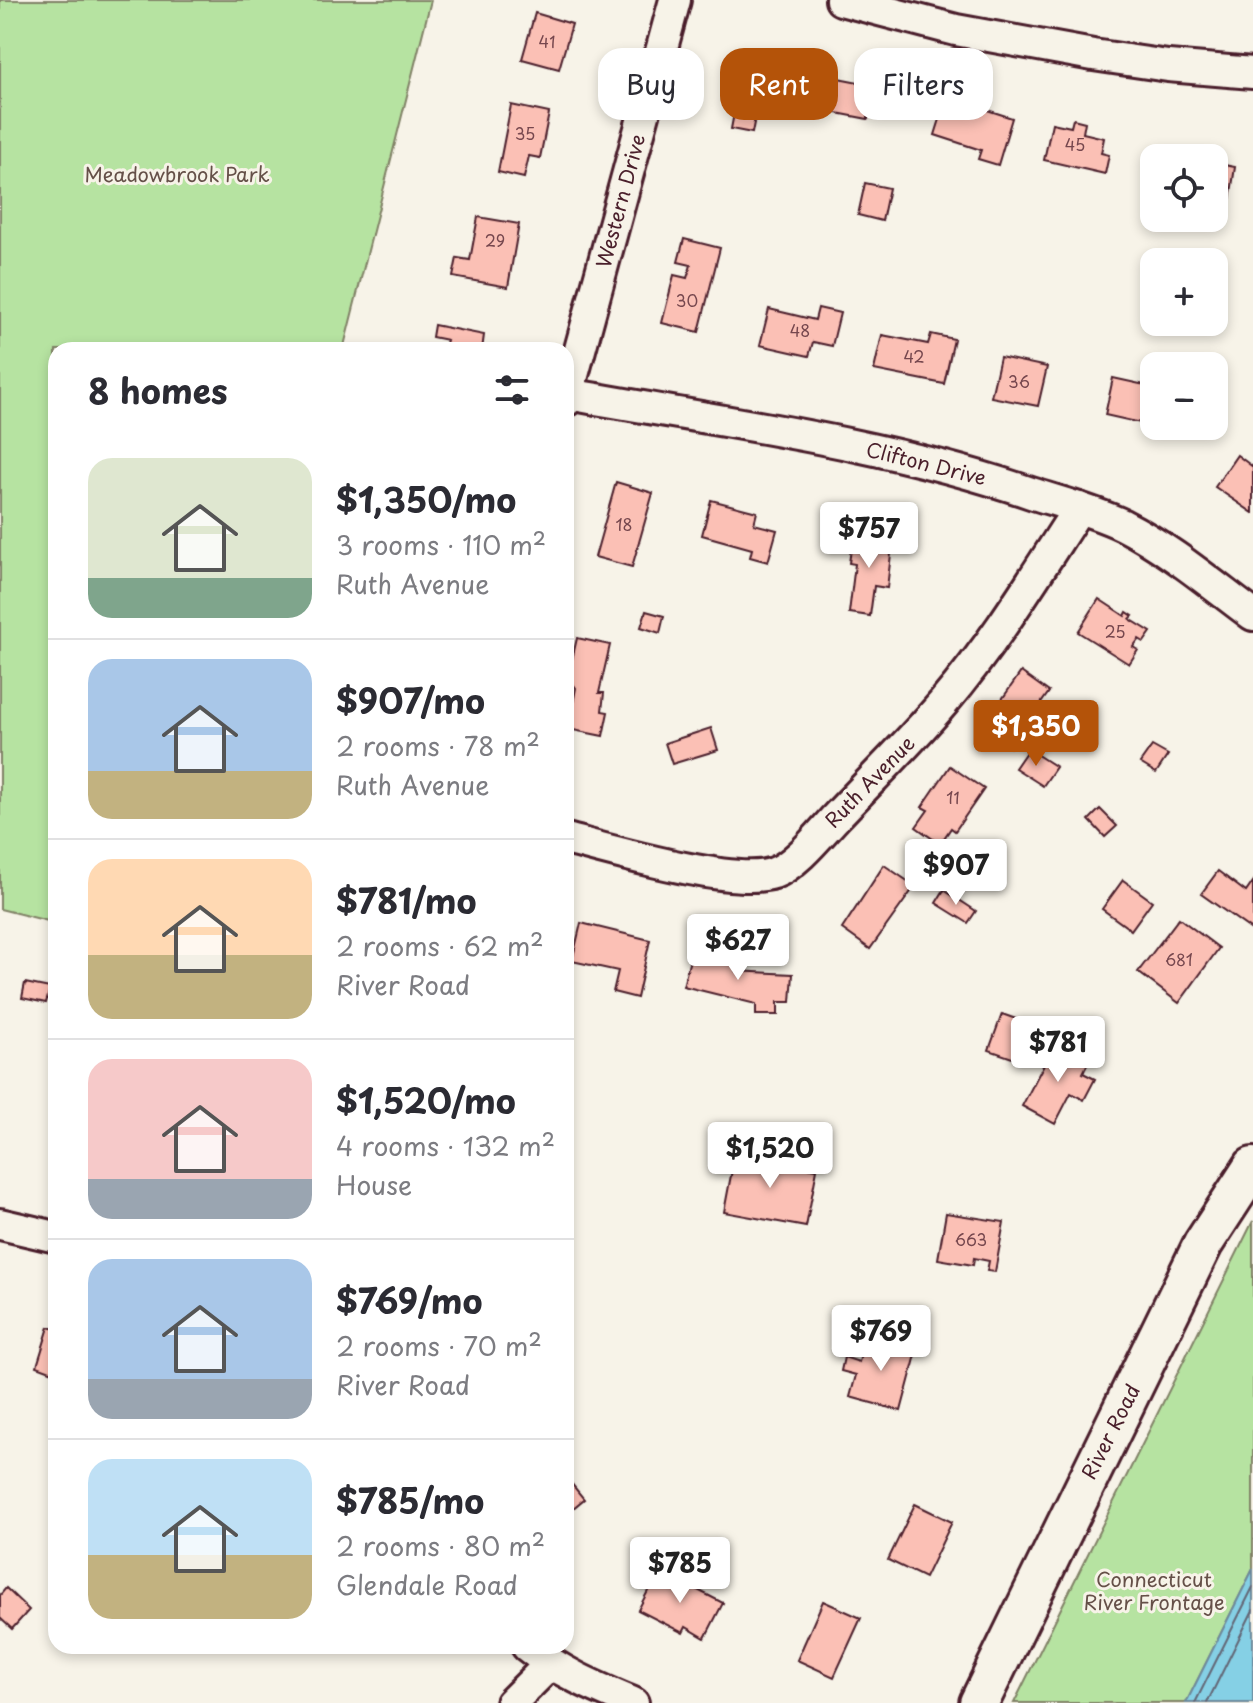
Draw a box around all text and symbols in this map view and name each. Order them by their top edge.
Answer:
house number: 41 [539,29,555,53]
chip: Buy [598,48,704,120]
chip: Rent [720,48,838,120]
chip: Filters [854,48,993,120]
house number: 35 [515,121,535,145]
street label: Western Drive [588,131,652,271]
house number: 45 [1065,132,1085,156]
map controls [1140,144,1228,440]
button: locate [1140,144,1228,232]
park label: Meadowbrook Park [84,159,270,189]
house number: 29 [485,228,505,252]
button: + [1140,248,1228,336]
house number: 30 [676,288,698,312]
house number: 48 [790,318,810,342]
house number: 42 [903,344,925,368]
button: − [1140,352,1228,440]
text: 8 homes [88,364,228,416]
icon: filters [490,368,534,412]
house number: 36 [1008,369,1030,393]
street label: Clifton Drive [863,434,989,492]
text: $1,350/mo [336,473,516,525]
icon: home [152,490,248,586]
pin: $757 [822,502,916,570]
text: $757 [838,508,900,547]
house number: 18 [615,512,633,536]
text: 3 rooms · 110 m² [336,525,546,564]
text: Ruth Avenue [336,564,489,603]
house number: 25 [1104,619,1126,643]
text: $907/mo [336,674,485,726]
icon: home [152,691,248,787]
pin: $1,350 [971,700,1101,768]
text: $1,350 [992,706,1080,745]
text: 2 rooms · 78 m² [336,726,540,765]
street label: Ruth Avenue [818,728,921,834]
text: Ruth Avenue [336,765,489,804]
house number: 11 [946,785,960,809]
pin: $907 [909,839,1003,907]
text: $907 [923,845,989,884]
text: $781/mo [336,874,477,926]
icon: home [152,891,248,987]
pin: $627 [691,914,785,982]
text: $627 [705,920,771,959]
text: 2 rooms · 62 m² [336,926,544,965]
house number: 681 [1165,947,1193,971]
text: River Road [336,965,470,1004]
pin: $781 [1011,1016,1105,1084]
text: $781 [1029,1022,1087,1061]
text: $1,520/mo [336,1074,516,1126]
icon: home [152,1091,248,1187]
pin: $1,520 [705,1122,835,1190]
text: 4 rooms · 132 m² [336,1126,555,1165]
text: $1,520 [726,1128,814,1167]
text: House [336,1165,412,1204]
house number: 663 [955,1227,987,1251]
text: $769/mo [336,1274,482,1326]
icon: home [152,1291,248,1387]
pin: $769 [834,1305,928,1373]
text: $769 [850,1311,912,1350]
text: 2 rooms · 70 m² [336,1326,542,1365]
text: River Road [336,1365,470,1404]
street label: River Road [1073,1379,1147,1484]
text: $785/mo [336,1474,484,1526]
icon: home [152,1491,248,1587]
text: 2 rooms · 80 m² [336,1526,545,1565]
pin: $785 [633,1537,727,1605]
text: $785 [648,1543,712,1582]
park label: Connecticut River Frontage [1083,1564,1225,1617]
text: Glendale Road [336,1565,518,1604]

